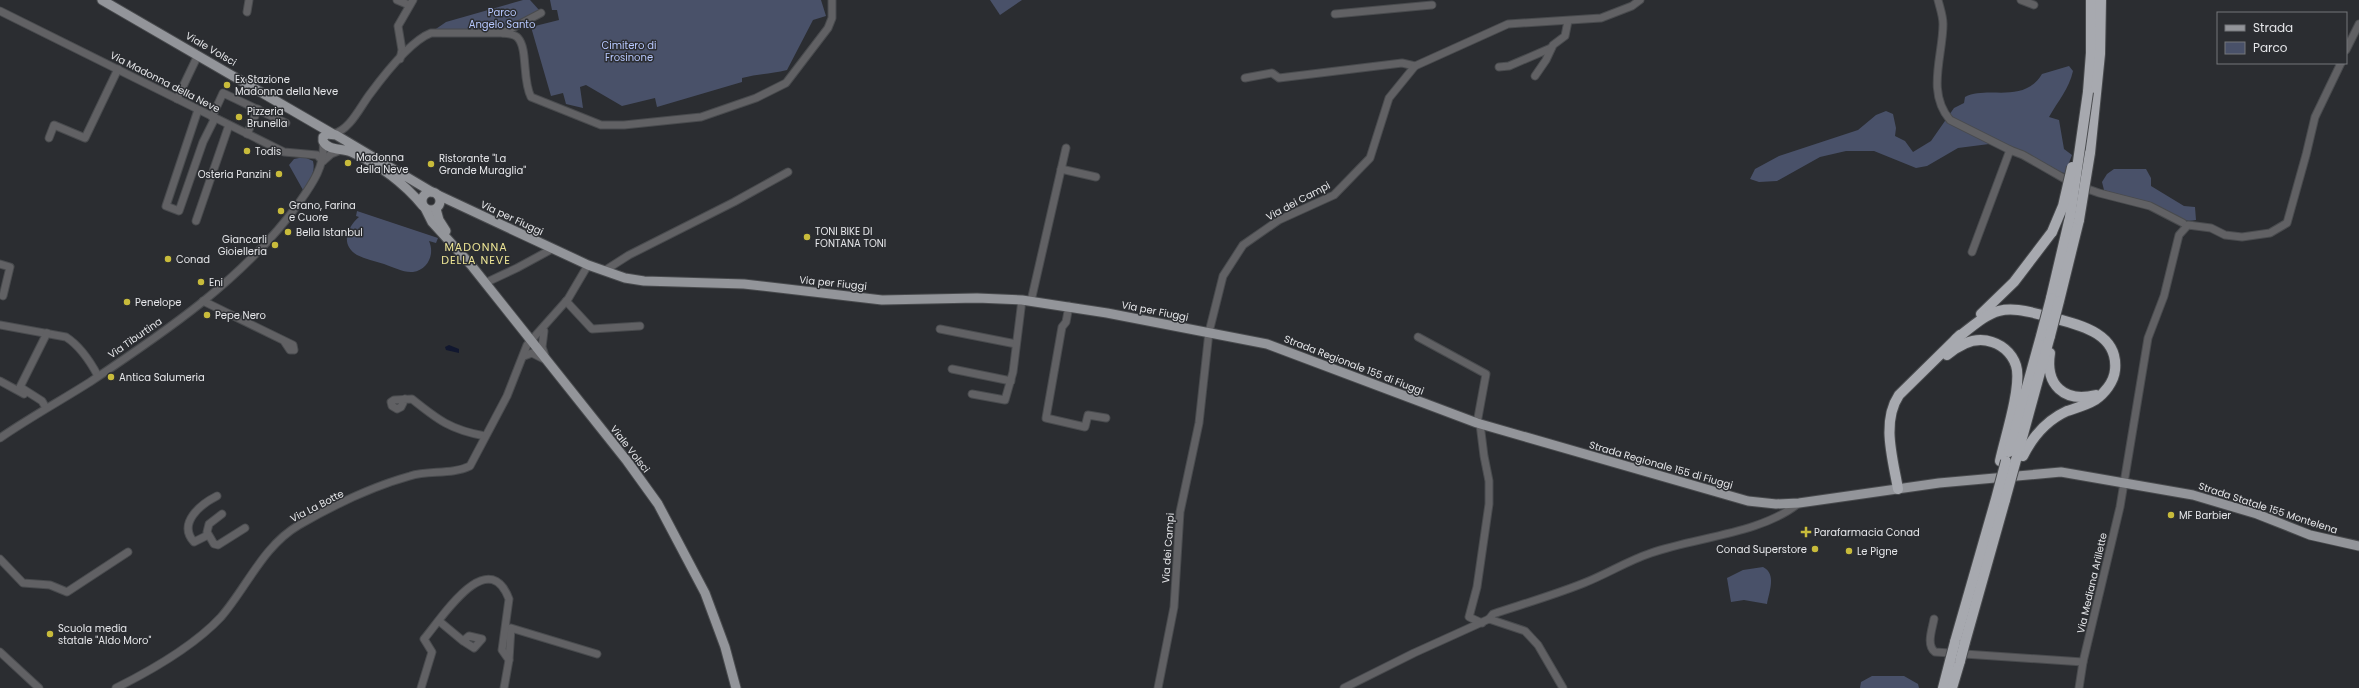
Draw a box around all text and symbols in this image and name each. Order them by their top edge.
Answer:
park label: Parco Angelo Santo [469,5,535,32]
legend [2217,12,2347,64]
text: Strada [2253,19,2293,36]
street label: Viale Volsci [183,28,239,70]
park label: Cimitero di Frosinone [602,38,656,65]
text: Parco [2253,39,2288,56]
street label: Via Madonna della Neve [107,48,223,116]
place label: Ex Stazione Madonna della Neve [235,72,338,99]
marker: Ex Stazione Madonna della Neve [222,80,232,90]
place label: Pizzeria Brunella [247,104,288,131]
marker: Pizzeria Brunella [234,112,244,122]
place label: Todis [255,144,281,159]
marker: Todis [242,146,252,156]
place label: Madonna della Neve [356,150,408,177]
place label: Ristorante "La Grande Muraglia" [439,151,526,178]
marker: Madonna della Neve [343,158,353,168]
marker: Ristorante "La Grande Muraglia" [426,159,436,169]
place label: Osteria Panzini [198,167,271,182]
marker: Osteria Panzini [274,169,284,179]
street label: Via dei Campi [1263,178,1333,224]
street label: Via per Fiuggi [478,197,546,239]
place label: Grano, Farina e Cuore [289,198,356,225]
marker: Grano, Farina e Cuore [276,206,286,216]
place label: TONI BIKE DI FONTANA TONI [815,224,886,251]
place label: Bella Istanbul [296,225,363,240]
marker: Bella Istanbul [283,227,293,237]
place label: Giancarli Gioielleria [218,232,267,259]
marker: TONI BIKE DI FONTANA TONI [802,232,812,242]
district label: MADONNA DELLA NEVE [441,239,511,268]
marker: Giancarli Gioielleria [270,240,280,250]
place label: Conad [176,252,210,267]
marker: Conad [163,254,173,264]
street label: Via per Fiuggi [798,272,868,294]
place label: Eni [209,275,223,290]
marker: Eni [196,277,206,287]
place label: Penelope [135,295,181,310]
marker: Penelope [122,297,132,307]
street label: Via per Fiuggi [1120,297,1190,325]
place label: Pepe Nero [215,308,266,323]
marker: Pepe Nero [202,310,212,320]
street label: Via Tiburtina [105,314,165,362]
street label: Strada Regionale 155 di Fiuggi [1282,331,1426,399]
place label: Antica Salumeria [119,370,205,385]
marker: Antica Salumeria [106,372,116,382]
street label: Viale Volsci [607,422,653,476]
street label: Strada Regionale 155 di Fiuggi [1587,437,1735,493]
street label: Strada Statale 155 Montelena [2196,478,2340,538]
street label: Via La Botte [288,486,346,526]
place label: MF Barbier [2179,508,2231,523]
marker: MF Barbier [2166,510,2176,520]
street label: Via dei Campi [1158,512,1178,584]
place label: Parafarmacia Conad [1814,525,1920,540]
marker: Parafarmacia Conad [1801,527,1811,537]
street label: Via Mediana Arillette [2073,531,2111,635]
place label: Conad Superstore [1716,542,1807,557]
marker: Conad Superstore [1810,544,1820,554]
place label: Le Pigne [1857,544,1898,559]
marker: Le Pigne [1844,546,1854,556]
place label: Scuola media statale "Aldo Moro" [58,621,151,648]
marker: Scuola media statale "Aldo Moro" [45,629,55,639]

